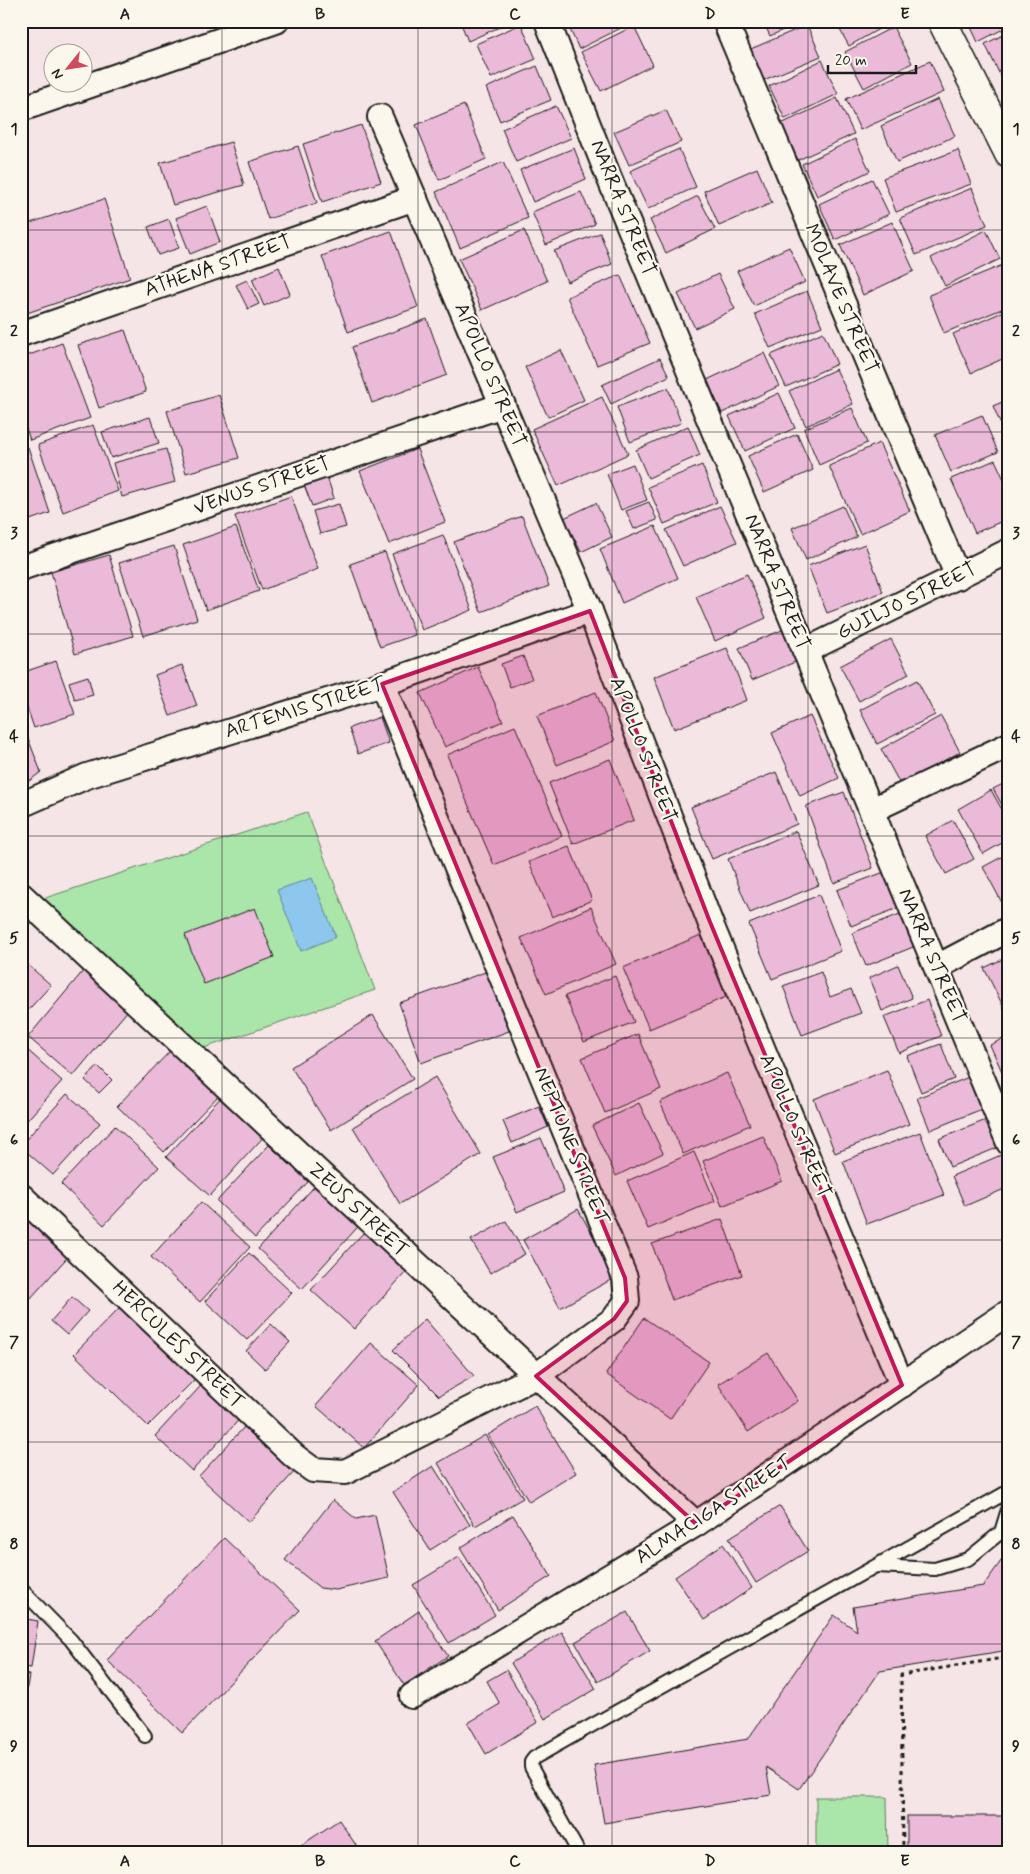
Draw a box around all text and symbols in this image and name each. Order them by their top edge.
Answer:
text: A [120,4,130,25]
text: B [315,4,325,25]
text: C [509,4,521,25]
text: D [704,4,716,25]
text: E [900,4,910,25]
north arrow [42,42,92,92]
scale bar [828,42,915,74]
text: 20 m [835,51,867,71]
text: N [47,65,68,83]
text: 1 [10,119,18,140]
text: 1 [1012,119,1020,140]
street label: NARRA STREET [583,136,663,280]
street label: MOLAVE STREET [797,220,885,378]
street label: ATHENA STREET [141,228,295,304]
street label: APOLLO STREET [447,299,533,451]
text: 2 [10,321,18,342]
text: 2 [1012,321,1020,342]
street label: VENUS STREET [190,450,334,522]
street label: NARRA STREET [737,510,817,654]
text: 3 [10,523,18,544]
text: 3 [1012,523,1020,544]
street label: GUILJO STREET [833,556,981,646]
street label: ARTEMIS STREET [222,670,390,745]
street label: APOLLO STREET [603,673,683,827]
text: 4 [9,726,19,747]
text: 4 [1011,726,1021,747]
street label: NARRA STREET [891,884,973,1028]
text: 5 [9,928,19,949]
text: 5 [1011,928,1021,949]
street label: APOLLO STREET [752,1050,838,1202]
street label: NEPTUNE STREET [527,1063,615,1230]
text: 6 [10,1130,18,1151]
text: 6 [1012,1130,1020,1151]
street label: ZEUS STREET [302,1156,414,1264]
street label: HERCULES STREET [106,1275,250,1415]
text: 7 [9,1332,19,1353]
text: 7 [1011,1332,1021,1353]
street label: ALMACIGA STREET [630,1448,799,1571]
text: 8 [9,1534,19,1555]
text: 8 [1011,1534,1021,1555]
text: 9 [10,1736,18,1757]
text: 9 [1012,1736,1020,1757]
text: A [120,1851,130,1872]
text: B [315,1851,325,1872]
text: C [509,1851,521,1872]
text: D [704,1851,716,1872]
text: E [900,1851,910,1872]

